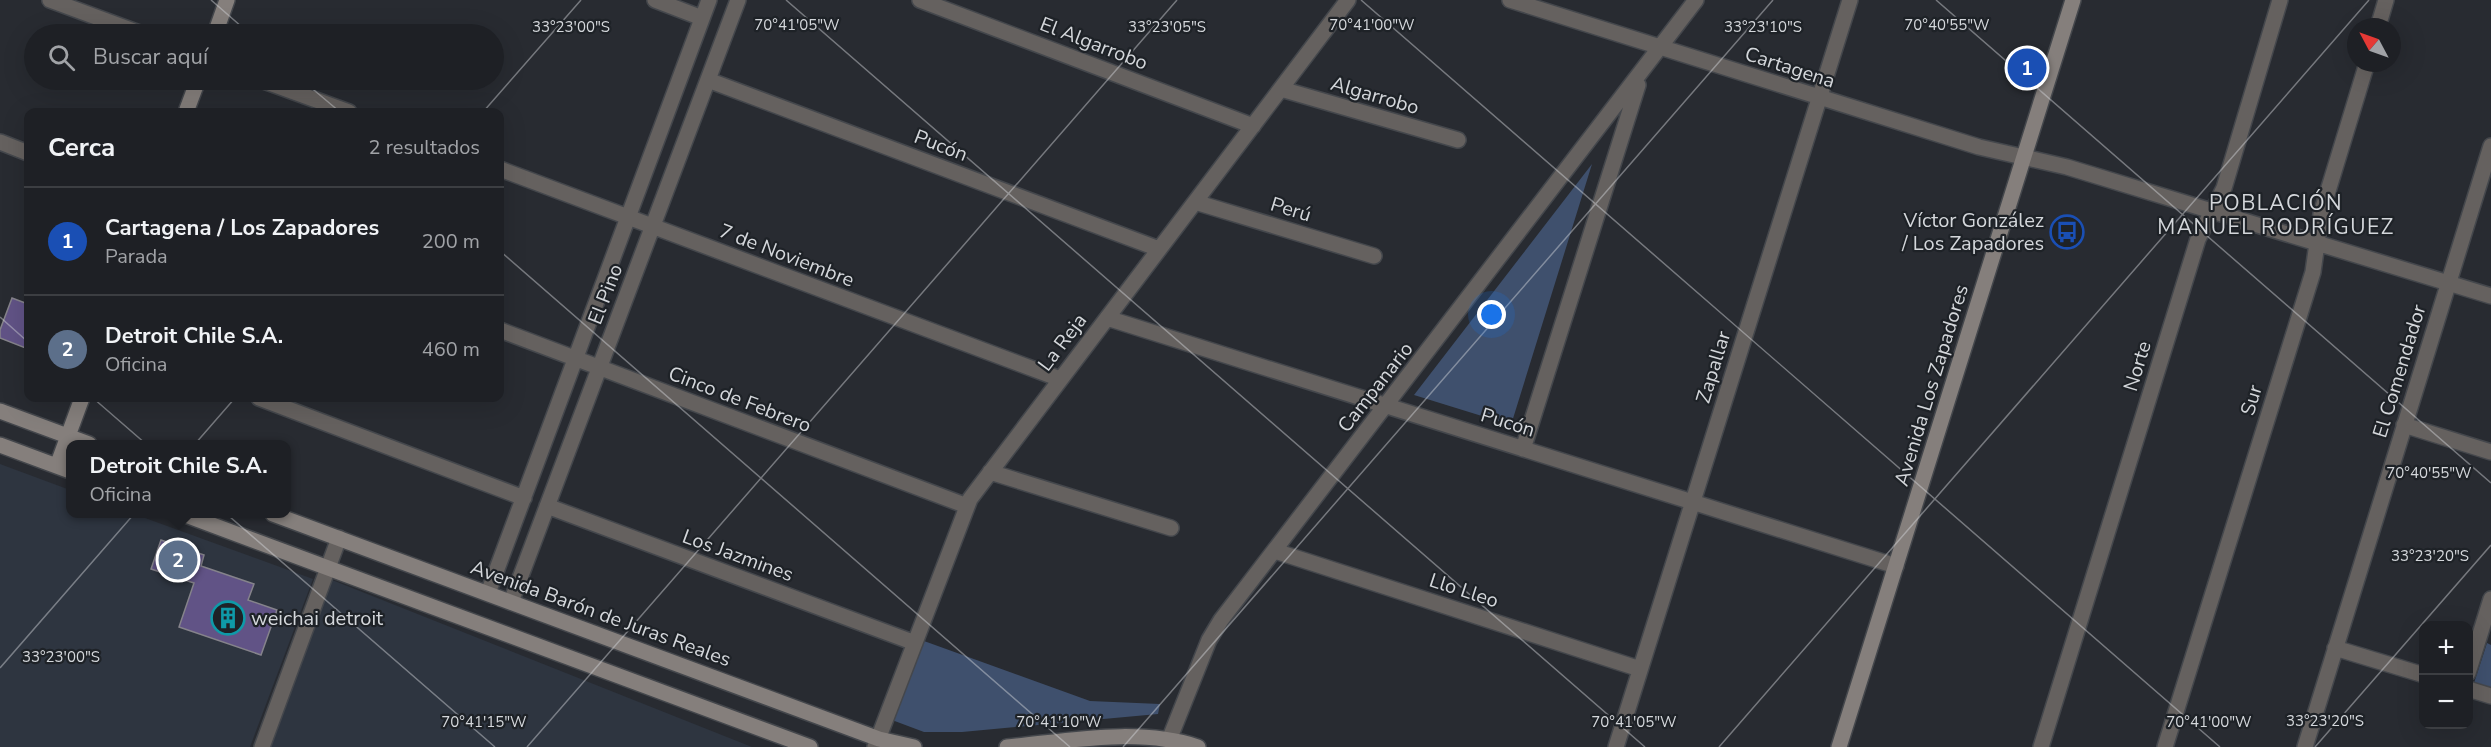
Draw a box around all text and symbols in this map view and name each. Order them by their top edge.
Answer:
street label: El Algarrobo [1036,11,1152,76]
text: 70°41'05"W [754,15,840,35]
text: 70°41'00"W [1329,15,1415,35]
text: 70°40'55"W [1904,15,1990,35]
text: 33°23'00"S [532,17,610,37]
text: 33°23'05"S [1128,17,1206,37]
text: 33°23'10"S [1724,17,1802,37]
north arrow [2347,18,2401,72]
search box [24,24,504,90]
street label: Cartagena [1741,40,1838,95]
icon: search [45,41,78,74]
text: Buscar aquí [93,42,208,72]
pin: 1 [2008,46,2046,90]
street label: Algarrobo [1327,70,1422,121]
street label: Pucón [910,123,971,168]
text: Cerca [48,130,115,165]
text: 2 resultados [369,134,480,161]
district label: POBLACIÓN MANUEL RODRÍGUEZ [2157,189,2395,241]
street label: Perú [1267,191,1315,228]
place label: Víctor González / Los Zapadores [1901,207,2044,257]
text: Cartagena / Los Zapadores [105,213,379,243]
bus stop icon: Víctor González / Los Zapadores [2049,214,2085,250]
street label: 7 de Noviembre [716,217,858,294]
text: 1 [62,228,74,255]
text: 200 m [422,228,480,255]
text: Parada [105,243,168,270]
street label: El Pino [582,260,629,328]
street label: Avenida Los Zapadores [1888,281,1975,489]
your location [1477,300,1506,329]
street label: El Comendador [2366,301,2433,441]
street label: La Reja [1032,308,1093,377]
text: Detroit Chile S.A. [105,321,283,351]
street label: Zapallar [1690,328,1737,406]
text: 2 [62,336,74,363]
text: 460 m [422,336,480,363]
street label: Campanario [1332,336,1419,438]
street label: Norte [2117,338,2158,395]
text: Oficina [105,351,167,378]
street label: Cinco de Febrero [665,360,815,439]
street label: Sur [2234,382,2269,419]
street label: Pucón [1477,401,1538,443]
popup [66,440,291,518]
text: Detroit Chile S.A. [89,451,268,481]
text: 70°40'55"W [2386,463,2472,483]
text: Oficina [89,481,152,508]
street label: Los Jazmines [679,523,797,588]
pin: 2 [158,538,198,582]
text: 33°23'20"S [2391,546,2469,566]
street label: Avenida Barón de Juras Reales [467,554,735,673]
street label: Llo Lleo [1426,567,1502,614]
building icon: weichai detroit [210,600,246,636]
place label: weichai detroit [251,605,384,632]
map controls [2419,621,2473,729]
button: + [2419,621,2473,675]
text: 33°23'00"S [22,647,100,667]
button: − [2419,675,2473,729]
text: 33°23'20"S [2286,711,2364,731]
text: 70°41'15"W [441,712,527,732]
text: 70°41'10"W [1016,712,1102,732]
text: 70°41'05"W [1591,712,1677,732]
text: 70°41'00"W [2166,712,2252,732]

